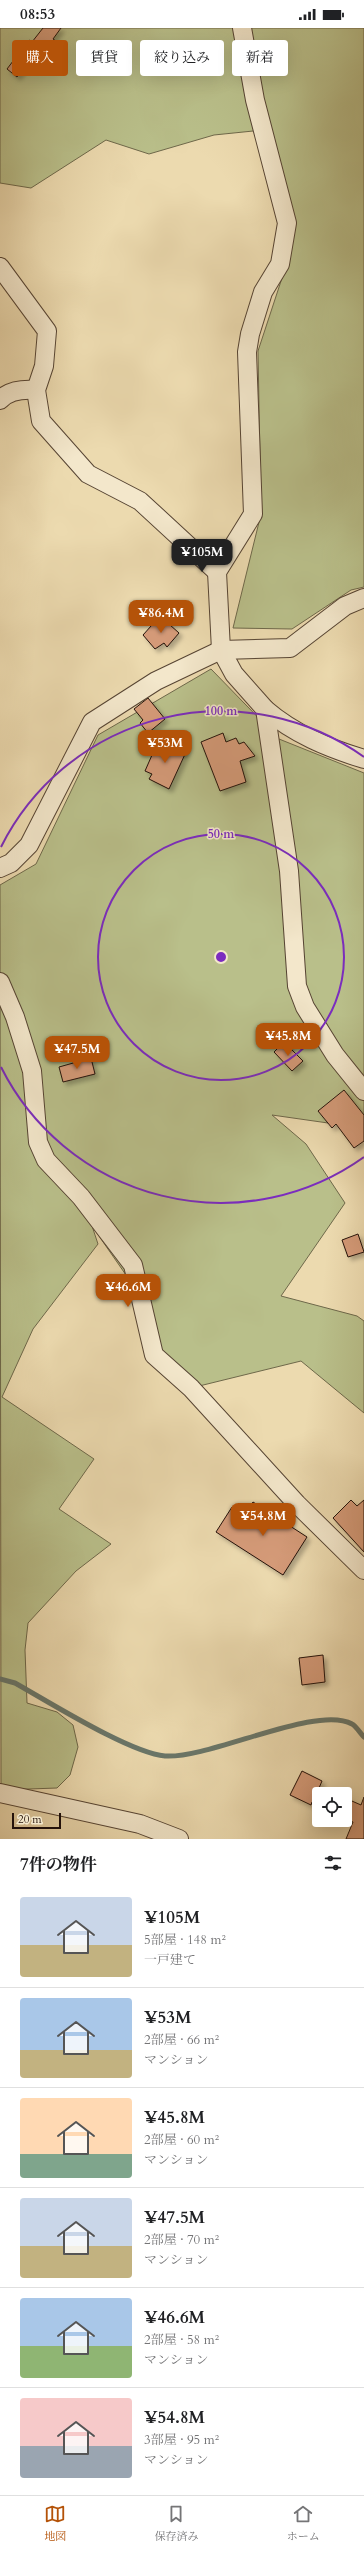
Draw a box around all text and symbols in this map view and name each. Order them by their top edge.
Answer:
text: 08:53 [20,4,55,24]
chip: 購入 [12,40,68,76]
chip: 賃貸 [76,40,132,76]
chip: 絞り込み [140,40,224,76]
chip: 新着 [232,40,288,76]
pin: ¥105M [174,539,230,573]
text: ¥105M [181,543,223,561]
pin: ¥86.4M [128,600,194,634]
text: ¥86.4M [138,604,184,622]
text: 100 m [205,703,238,719]
pin: ¥53M [141,730,189,764]
text: ¥53M [147,734,183,752]
text: 50 m [208,826,235,842]
centre of rings [214,950,228,964]
pin: ¥45.8M [255,1023,321,1057]
text: ¥45.8M [265,1027,311,1045]
pin: ¥47.5M [44,1036,110,1070]
text: ¥47.5M [54,1040,100,1058]
pin: ¥46.6M [95,1274,161,1308]
text: ¥46.6M [105,1278,151,1296]
pin: ¥54.8M [230,1503,296,1537]
text: ¥54.8M [240,1507,286,1525]
map controls [312,1787,352,1827]
button: locate [312,1787,352,1827]
scale bar [12,1811,61,1830]
text: 20 m [18,1812,42,1827]
icon: filters [322,1852,344,1874]
text: 7件の物件 [20,1853,97,1876]
text: ¥105M [144,1906,200,1929]
icon: home [52,1913,100,1961]
text: 5部屋 · 148 m² [144,1931,226,1949]
text: 一戸建て [144,1951,196,1969]
text: ¥53M [144,2006,191,2029]
icon: home [52,2014,100,2062]
text: 2部屋 · 66 m² [144,2031,219,2049]
text: マンション [144,2051,208,2069]
text: ¥45.8M [144,2106,205,2129]
icon: home [52,2114,100,2162]
text: 2部屋 · 60 m² [144,2131,219,2149]
text: マンション [144,2151,208,2169]
text: ¥47.5M [144,2206,205,2229]
icon: home [52,2214,100,2262]
text: 2部屋 · 70 m² [144,2231,219,2249]
text: マンション [144,2251,208,2269]
text: ¥46.6M [144,2306,205,2329]
icon: home [52,2314,100,2362]
text: 2部屋 · 58 m² [144,2331,219,2349]
text: マンション [144,2351,208,2369]
text: ¥54.8M [144,2406,205,2429]
icon: home [52,2414,100,2462]
text: 3部屋 · 95 m² [144,2431,219,2449]
text: マンション [144,2451,208,2469]
tab: 地図 [44,2503,66,2544]
tab: 保存済み [154,2503,198,2544]
tab: ホーム [287,2503,320,2544]

